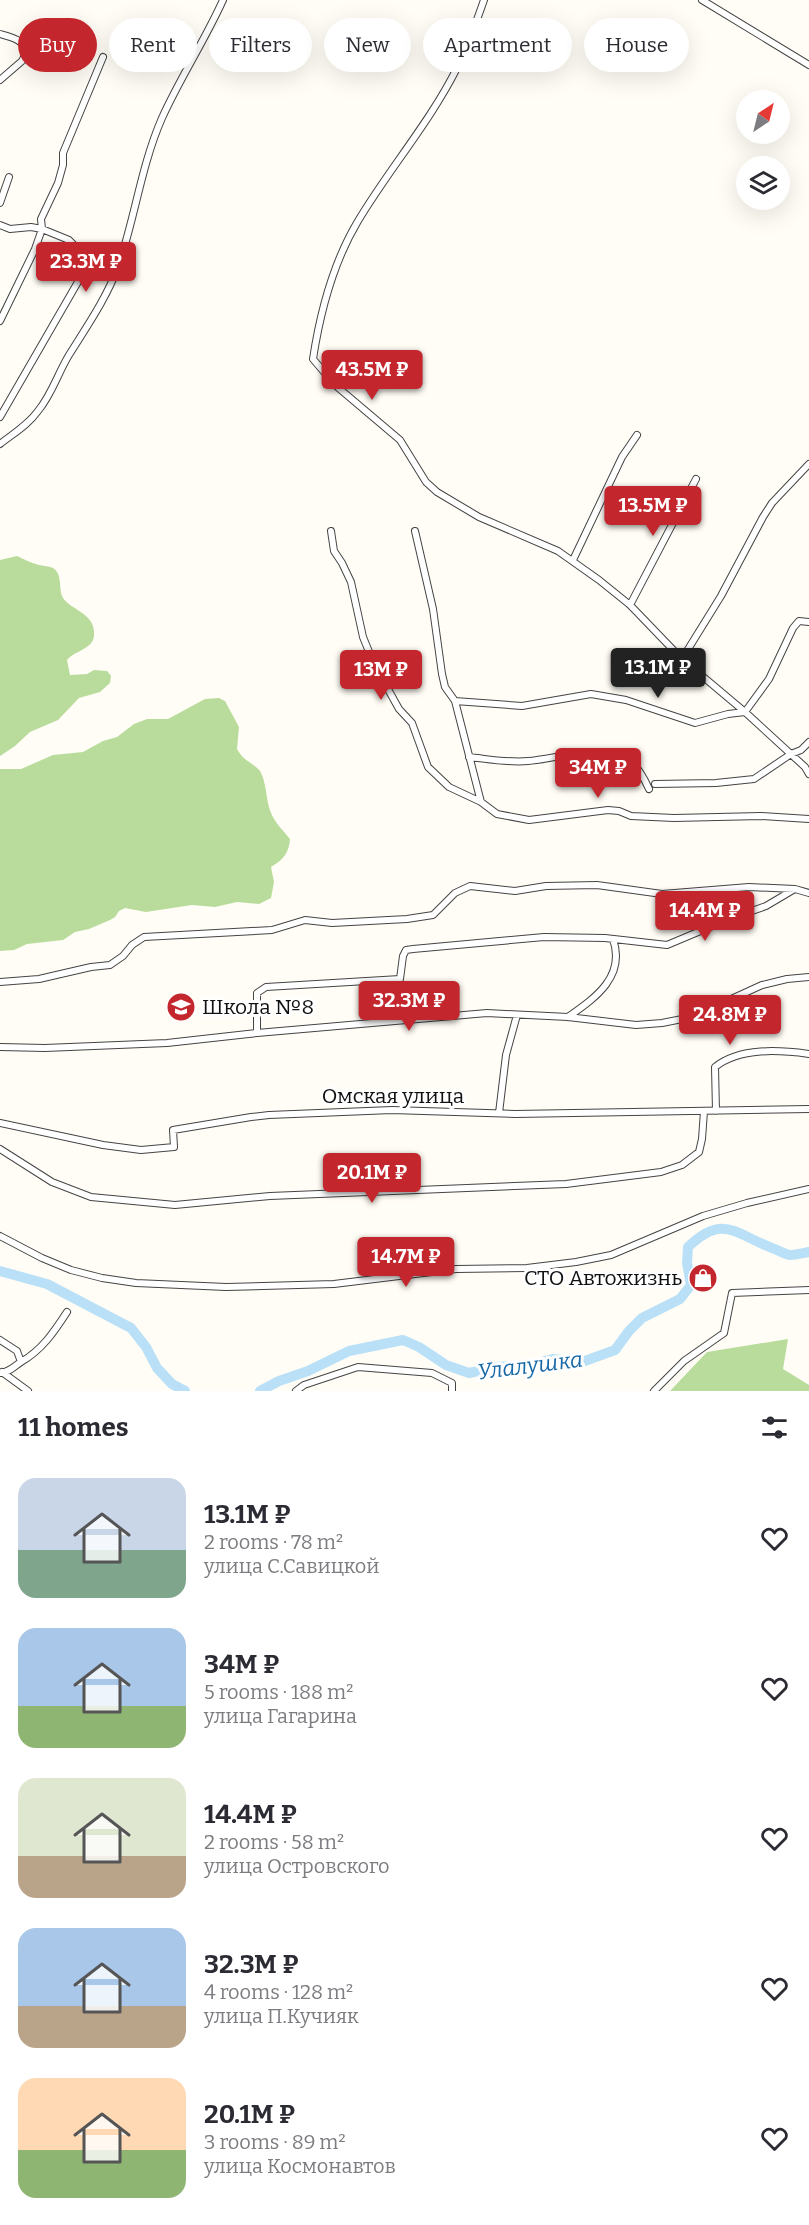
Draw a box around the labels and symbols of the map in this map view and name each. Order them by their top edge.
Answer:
north arrow [736,90,790,144]
pin: 23.3M ₽ [31,242,141,293]
pin: 43.5M ₽ [317,350,427,401]
pin: 13.5M ₽ [598,486,708,537]
pin: 13.1M ₽ [603,648,713,699]
pin: 13M ₽ [339,650,423,701]
pin: 34M ₽ [556,748,640,799]
pin: 14.4M ₽ [650,891,760,942]
pin: 32.3M ₽ [354,981,464,1032]
school or university icon: Школа №8 [165,991,197,1023]
place label: Школа №8 [202,994,314,1020]
pin: 24.8M ₽ [675,995,785,1046]
street label: Омская улица [322,1083,465,1109]
pin: 20.1M ₽ [317,1153,427,1204]
pin: 14.7M ₽ [351,1237,461,1288]
shop icon: СТО Автожизнь [687,1262,719,1294]
place label: СТО Автожизнь [524,1265,682,1291]
water label: Улалушка [476,1346,584,1385]

